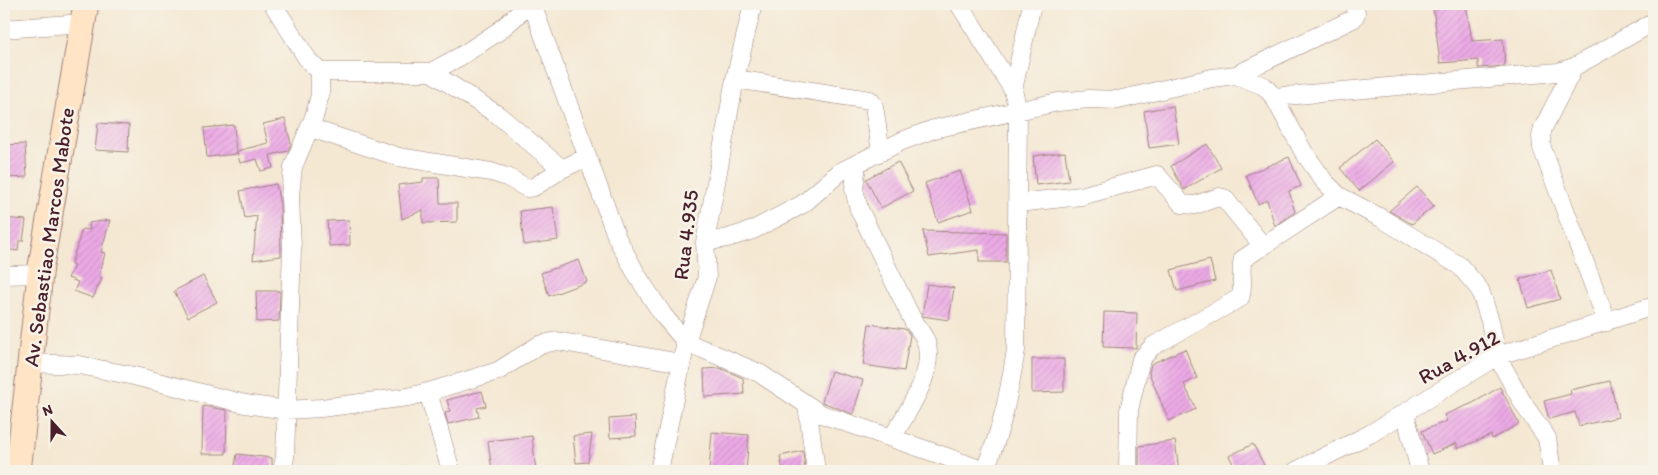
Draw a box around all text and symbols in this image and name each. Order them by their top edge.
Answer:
street label: Av. Sebastiao Marcos Mabote [18,106,79,368]
street label: Rua 4.935 [668,188,703,281]
street label: Rua 4.912 [1414,324,1504,389]
north arrow [28,398,78,448]
text: N [40,401,55,420]

